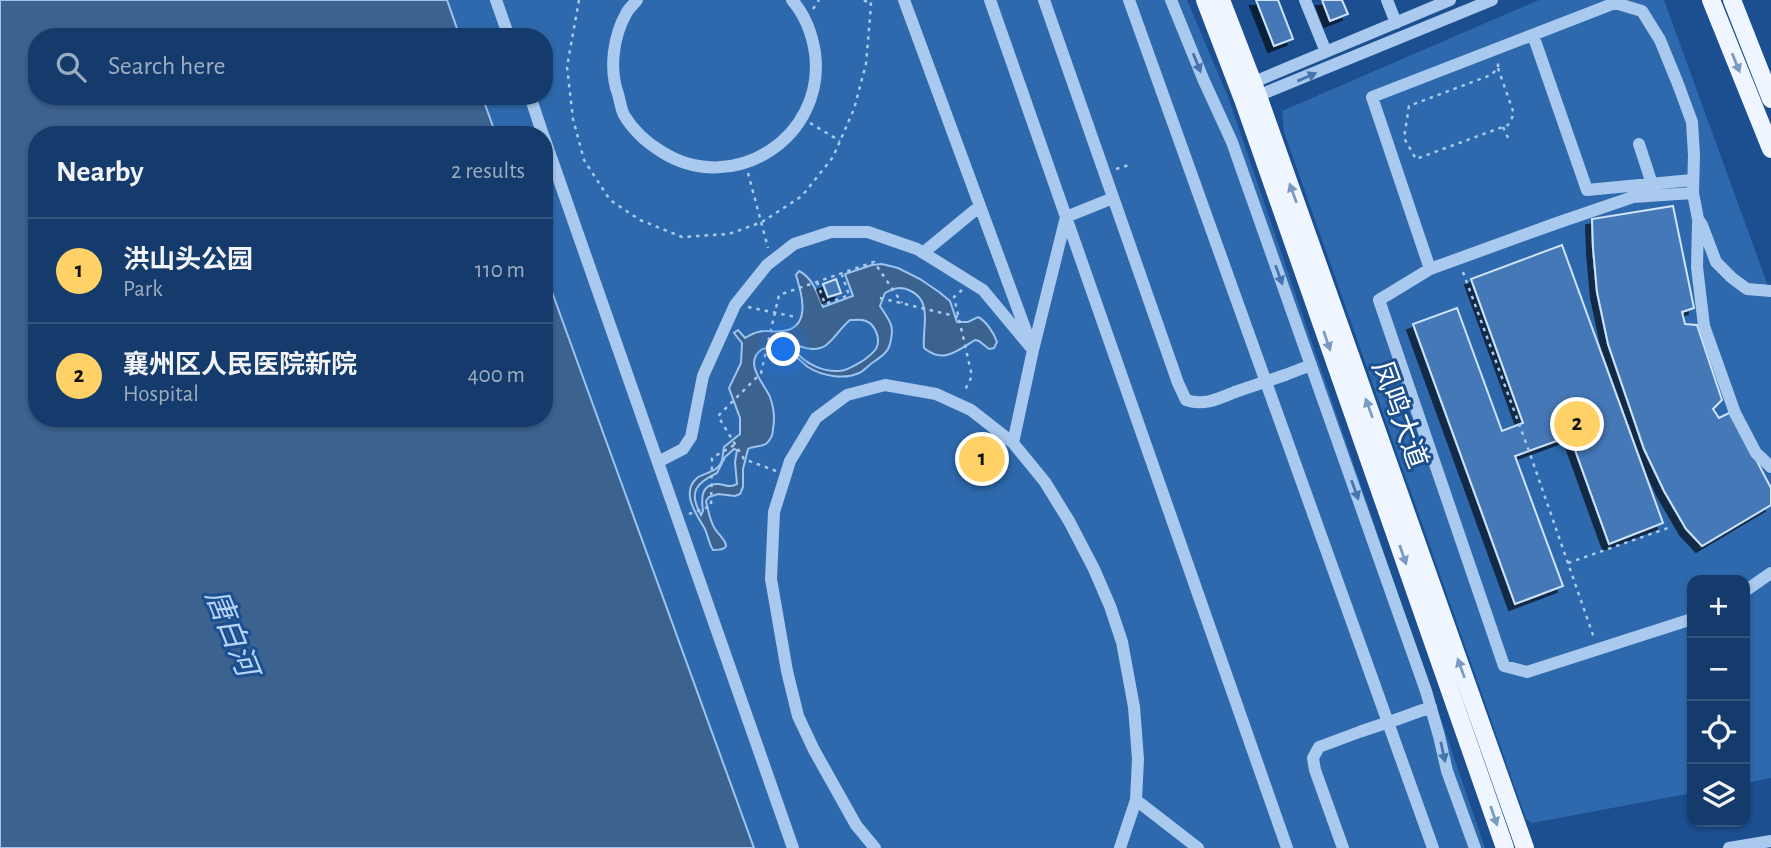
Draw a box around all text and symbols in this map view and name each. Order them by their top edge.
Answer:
search box [28,28,553,105]
icon: search [52,48,90,86]
text: Search here [108,53,226,79]
one-way arrow [1191,53,1202,74]
one-way arrow [1731,53,1742,74]
one-way arrow [1297,71,1318,82]
text: Nearby [56,157,144,187]
text: 2 results [451,160,525,183]
one-way arrow [1287,183,1298,204]
text: 洪山头公园 [123,247,253,273]
text: 1 [75,259,83,282]
text: 110 m [475,259,525,282]
one-way arrow [1274,265,1285,286]
text: Park [123,278,163,301]
one-way arrow [1322,330,1333,351]
your location [766,332,800,366]
text: 襄州区人民医院新院 [123,352,357,378]
street label: 凤鸣大道 [1367,357,1433,472]
text: 2 [74,364,84,387]
text: 400 m [467,364,525,387]
text: Hospital [123,383,199,406]
one-way arrow [1363,397,1374,418]
pin: 2 [1554,398,1600,450]
pin: 1 [959,433,1005,485]
one-way arrow [1350,479,1361,500]
one-way arrow [1398,545,1409,566]
map controls [1687,575,1750,827]
button: + [1687,575,1750,638]
water label: 唐白河 [200,585,265,685]
button: − [1687,638,1750,701]
one-way arrow [1455,658,1466,679]
button: locate [1687,701,1750,764]
one-way arrow [1437,741,1448,763]
button: layers [1687,764,1750,827]
one-way arrow [1489,806,1500,827]

